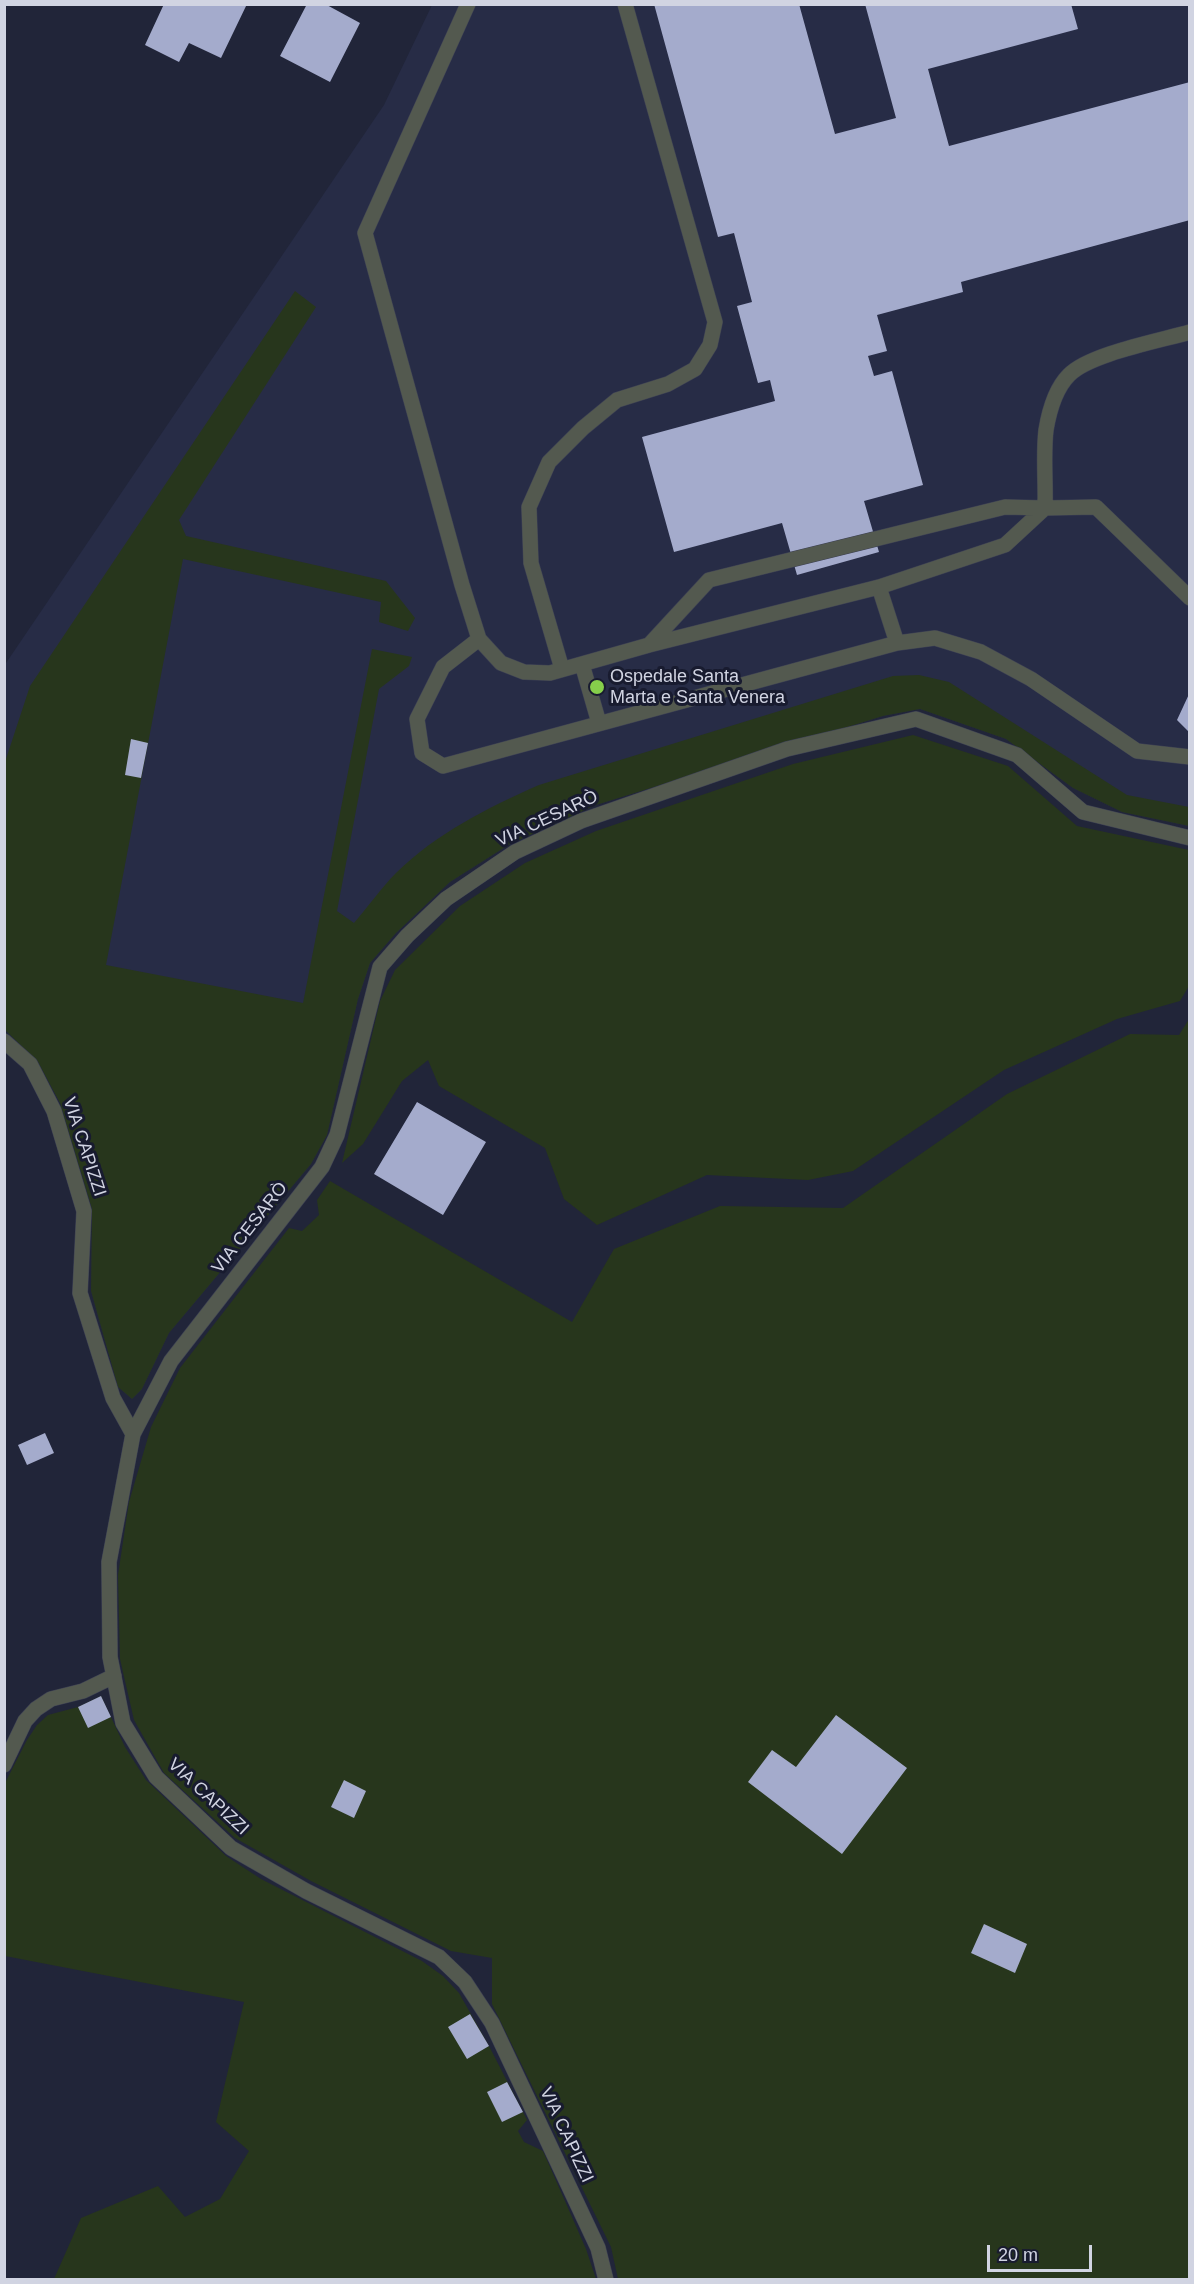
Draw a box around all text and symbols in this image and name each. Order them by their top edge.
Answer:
place label: Ospedale Santa Marta e Santa Venera [610,666,785,708]
marker: Ospedale Santa Marta e Santa Venera [588,678,606,696]
street label: VIA CESARÒ [493,786,601,852]
street label: VIA CAPIZZI [58,1095,110,1199]
street label: VIA CESARÒ [208,1178,292,1278]
street label: VIA CAPIZZI [163,1754,253,1840]
street label: VIA CAPIZZI [534,2084,598,2186]
scale bar [990,2233,1095,2271]
text: 20 m [998,2245,1038,2265]

